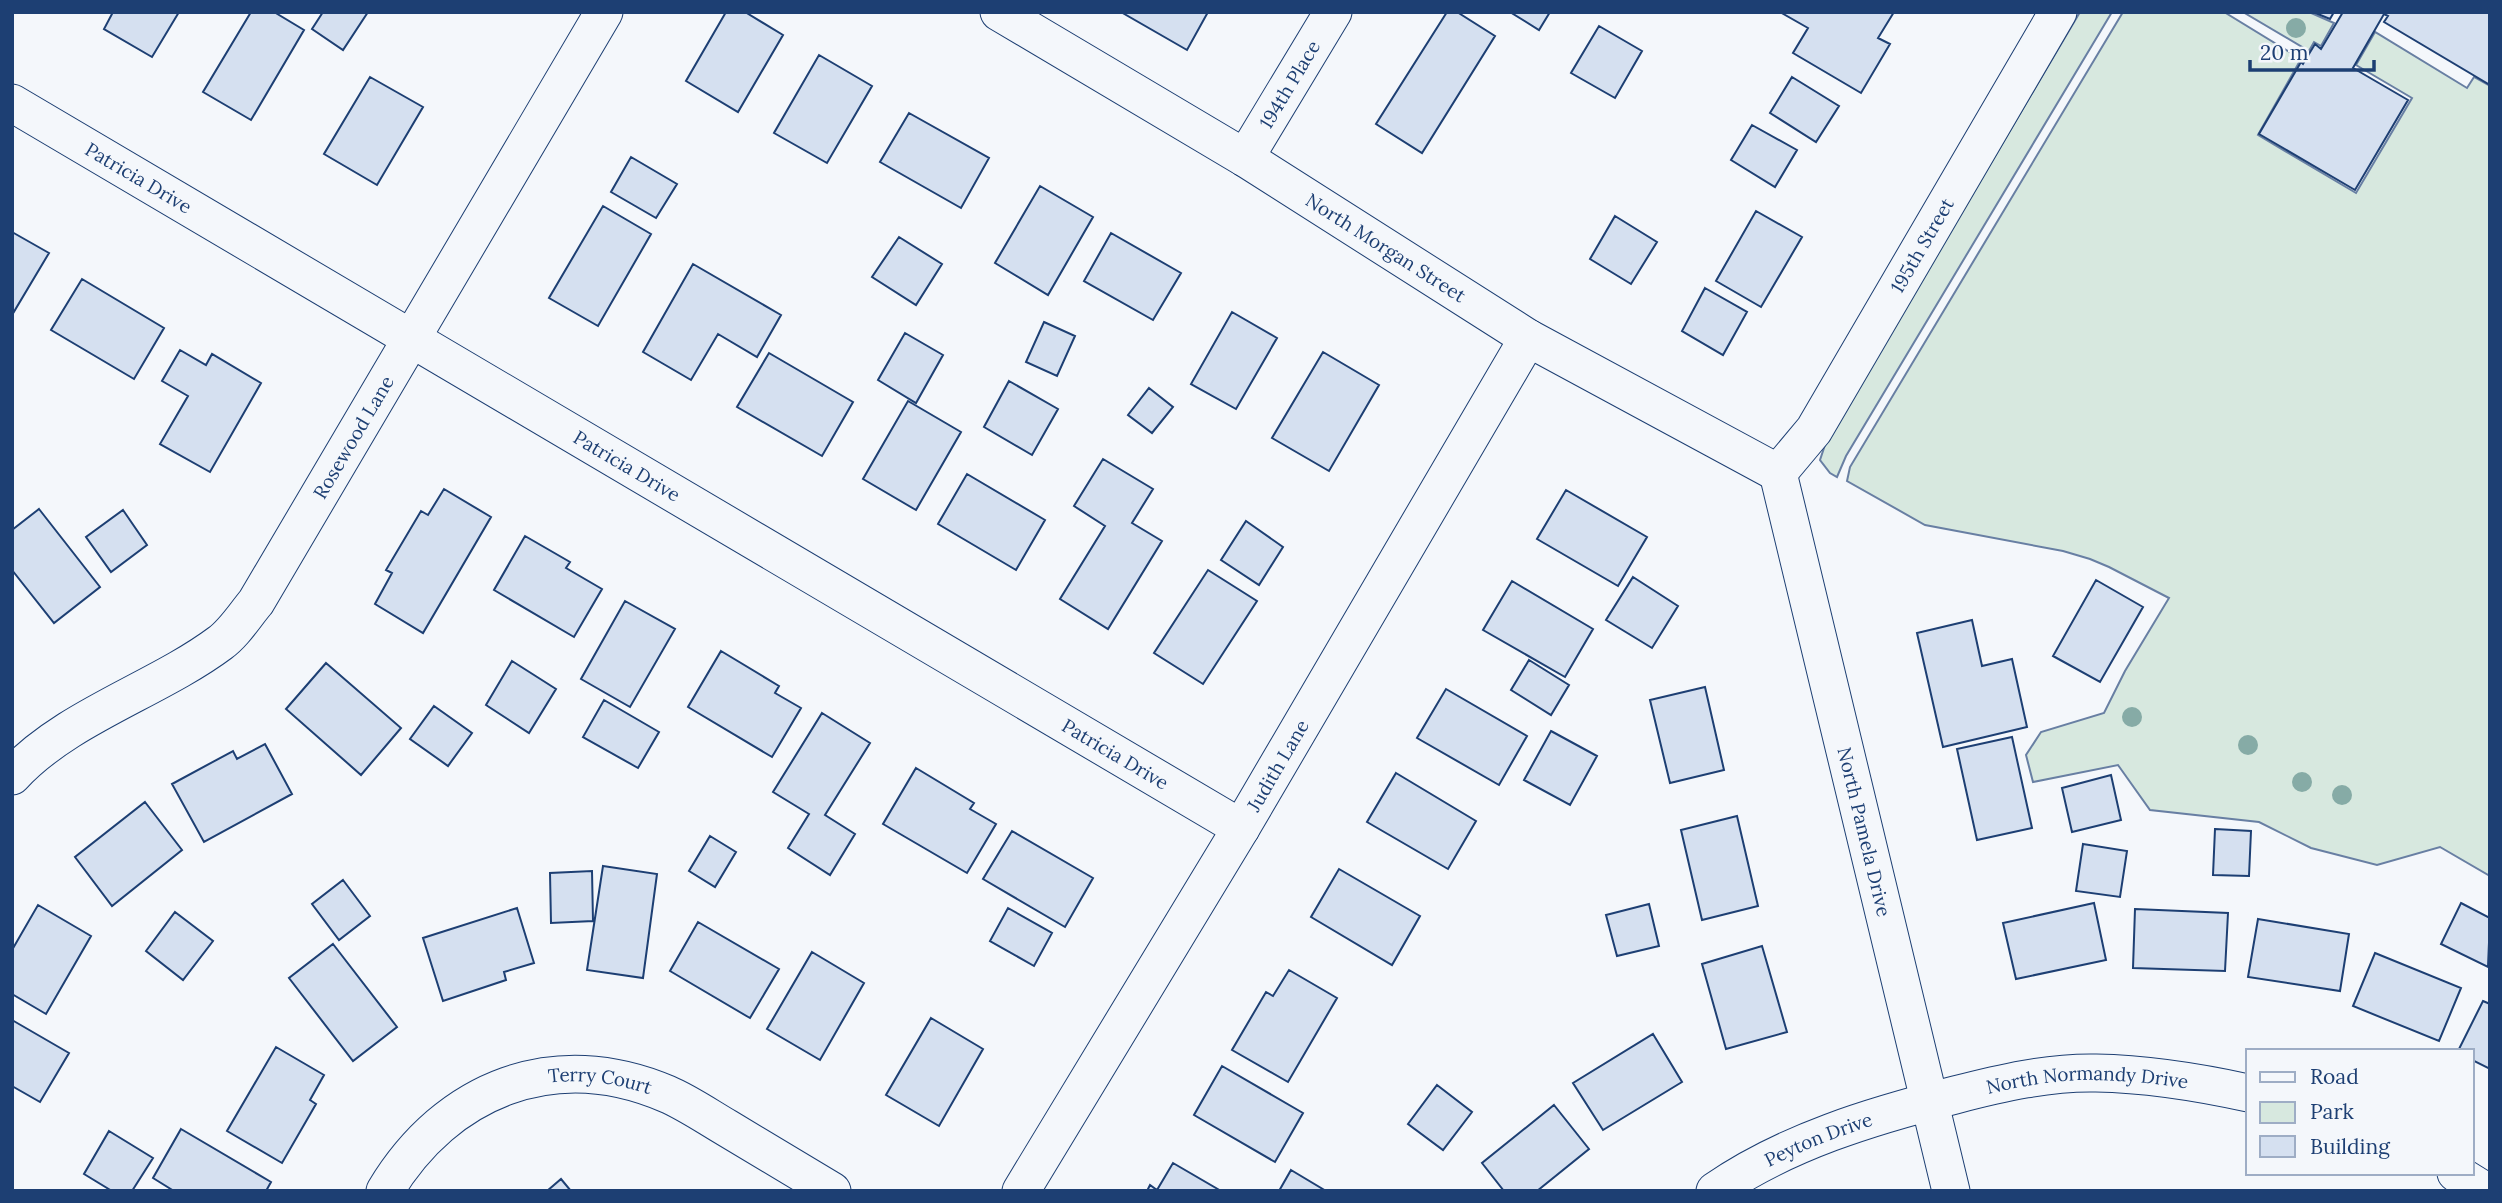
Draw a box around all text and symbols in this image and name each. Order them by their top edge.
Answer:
scale bar [2250,28,2374,72]
street label: 194th Place [1254,36,1325,133]
text: 20 m [2260,39,2309,66]
street label: Patricia Drive [81,137,196,218]
street label: North Morgan Street [1301,188,1471,308]
street label: 195th Street [1885,193,1959,297]
street label: Rosewood Lane [308,371,399,503]
street label: Patricia Drive [569,425,685,507]
street label: Patricia Drive [1058,713,1173,795]
street label: Judith Lane [1241,715,1314,816]
street label: North Pamela Drive [1832,745,1896,919]
legend [2246,1049,2474,1175]
street label: North Normandy Drive [1984,1061,2190,1099]
street label: Terry Court [547,1062,656,1099]
text: Road [2310,1063,2359,1090]
text: Park [2310,1098,2354,1125]
street label: Peyton Drive [1760,1107,1875,1172]
text: Building [2310,1133,2390,1160]

